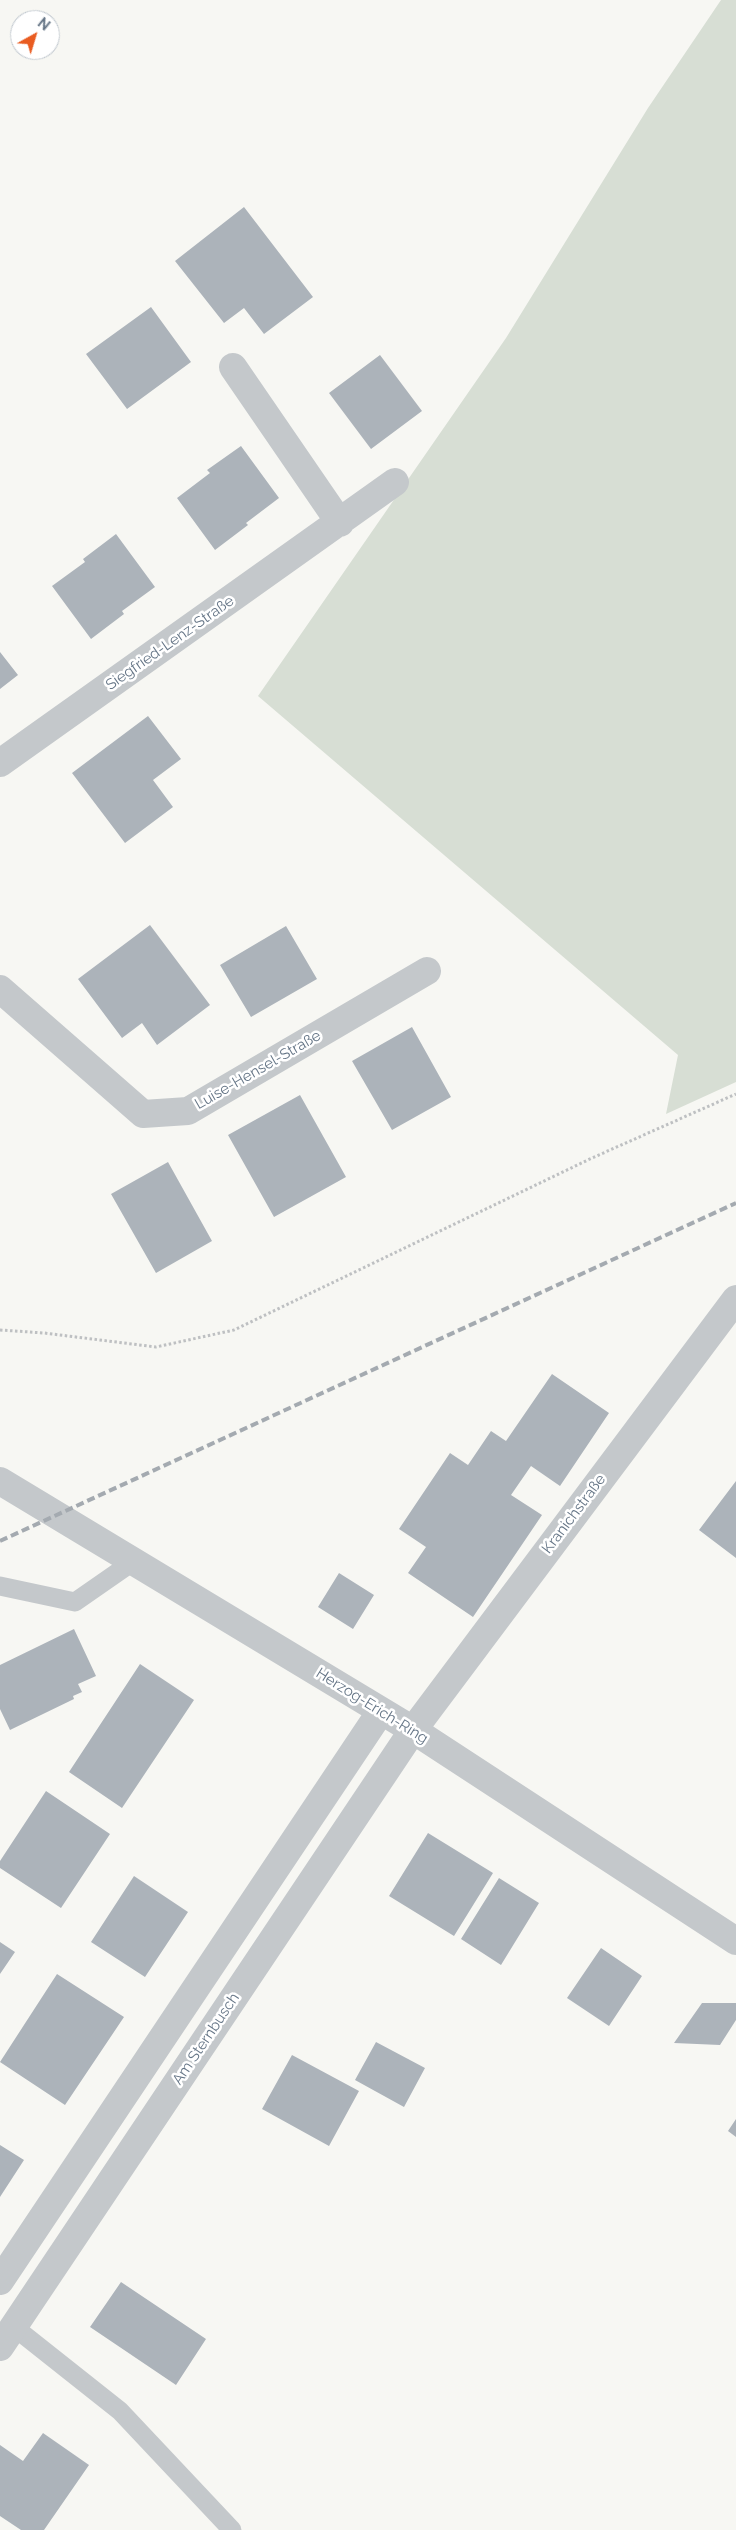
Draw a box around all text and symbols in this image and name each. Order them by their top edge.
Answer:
north arrow [10,10,60,60]
text: N [35,15,53,34]
street label: Siegfried-Lenz-Straße [102,592,238,694]
street label: Luise-Hensel-Straße [192,1027,324,1113]
street label: Kranichstraße [538,1471,610,1557]
street label: Herzog-Erich-Ring [313,1664,431,1748]
street label: Am Sternbusch [169,1990,243,2088]

